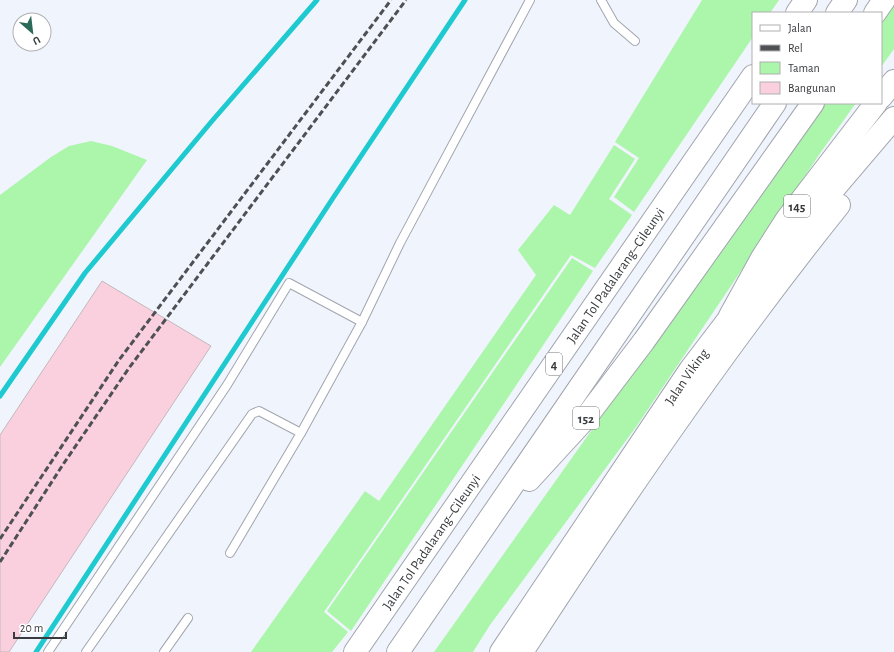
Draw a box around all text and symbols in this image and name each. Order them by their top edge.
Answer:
north arrow [12,12,52,52]
legend [752,12,882,104]
text: Jalan [788,22,812,34]
text: U [31,34,42,47]
text: Rel [788,42,803,54]
text: Taman [788,62,820,74]
text: Bangunan [788,82,836,94]
road number: 145 [784,195,810,217]
street label: Jalan Tol Padalarang–Cileunyi [565,206,668,346]
street label: Jalan Viking [663,346,712,408]
road number: 4 [546,353,562,375]
road number: 152 [573,407,599,429]
street label: Jalan Tol Padalarang–Cileunyi [381,472,483,612]
scale bar [14,614,66,640]
text: 20 m [20,622,43,634]

